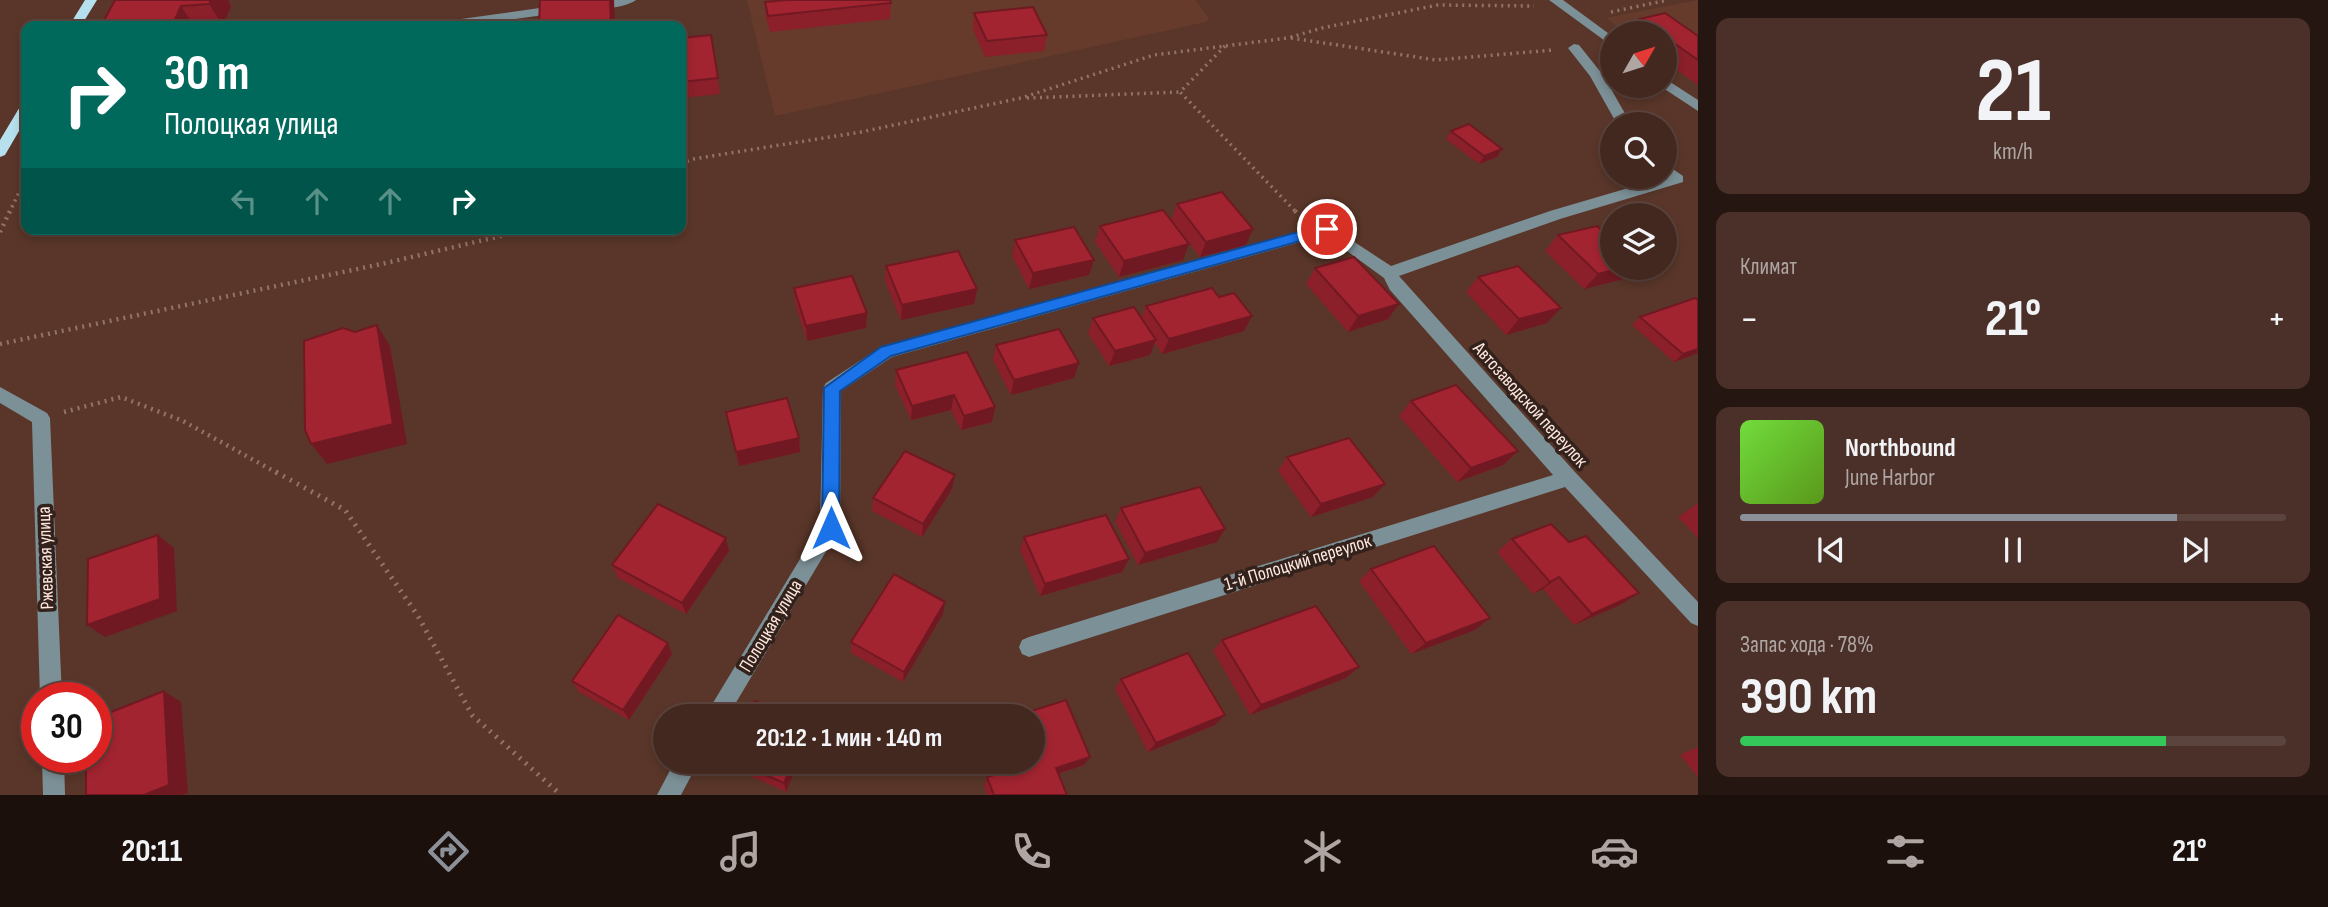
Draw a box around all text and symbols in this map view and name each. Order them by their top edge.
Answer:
north arrow [1600,21,1676,98]
map controls [1600,21,1677,280]
text: 21 [1975,38,2051,147]
text: 30 m [164,45,249,104]
icon: right [49,49,140,140]
text: Полоцкая улица [164,105,339,144]
button: search [1600,112,1677,189]
text: km/h [1993,138,2033,166]
icon: left [225,182,263,220]
icon: ahead [298,182,336,220]
icon: ahead [371,182,409,220]
icon: right [444,182,482,220]
pin [1297,199,1357,259]
button: layers [1600,203,1677,280]
icon: arrive [1308,210,1346,248]
text: Климат [1740,253,1797,281]
text: 21° [1985,288,2041,351]
text: − [1740,297,1759,342]
text: + [2267,297,2286,342]
street label: Автозаводской переулок [1467,337,1593,473]
text: Northbound [1845,433,1956,464]
text: June Harbor [1845,464,1935,492]
position arrow [794,491,868,565]
street label: Ржевская улица [33,506,59,610]
street label: 1-й Полоцкий переулок [1222,529,1375,596]
icon: previous [1812,531,1850,569]
icon: pause [1994,531,2032,569]
icon: next [2176,531,2214,569]
street label: Полоцкая улица [734,576,808,676]
text: Запас хода · 78% [1740,631,1874,659]
text: 390 km [1740,666,1877,729]
speed limit sign: 30 [21,682,112,773]
text: 20:12 · 1 мин · 140 m [756,723,942,754]
icon: directions [424,827,473,876]
icon: music [716,827,765,876]
icon: phone [1007,827,1056,876]
icon: climate [1298,827,1347,876]
icon: car [1590,827,1639,876]
icon: filters [1881,827,1930,876]
text: 20:11 [121,832,182,871]
text: 21° [2172,832,2207,871]

